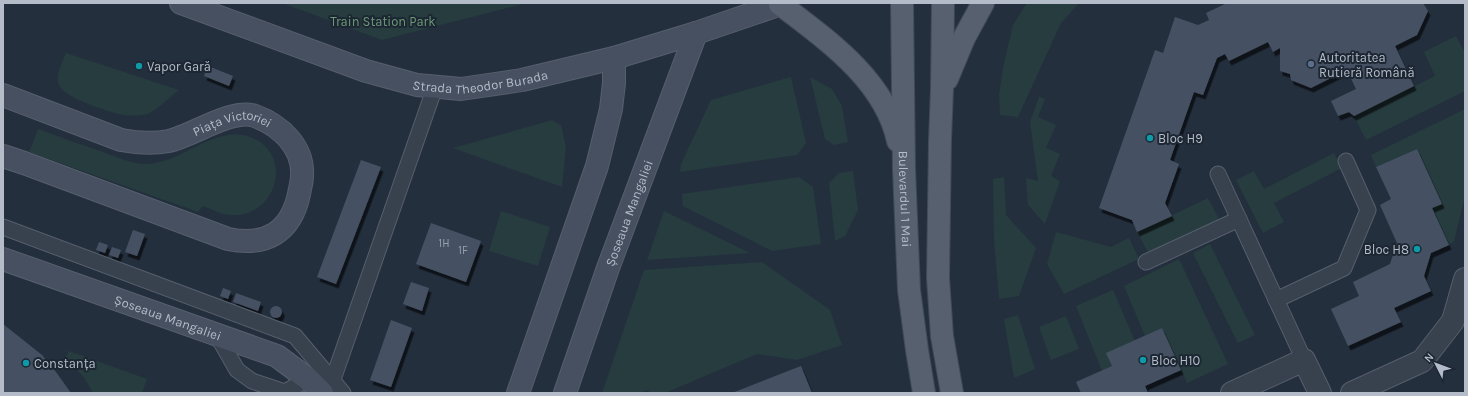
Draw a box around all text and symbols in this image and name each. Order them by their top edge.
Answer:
park label: Train Station Park [330,14,436,29]
place label: Autoritatea Rutieră Română [1319,50,1415,80]
place label: Vapor Gară [147,59,211,74]
marker: Autoritatea Rutieră Română [1306,59,1316,69]
marker: Vapor Gară [134,61,144,71]
street label: Strada Theodor Burada [411,67,549,97]
street label: Piața Victoriei [190,107,275,139]
place label: Bloc H9 [1158,131,1203,146]
marker: Bloc H9 [1145,133,1155,143]
street label: Bulevardul 1 Mai [896,151,915,247]
street label: Șoseaua Mangaliei [602,158,655,268]
house number: 1H [439,237,450,250]
place label: Bloc H8 [1364,242,1409,257]
house number: 1F [458,244,468,257]
marker: Bloc H8 [1412,244,1422,254]
street label: Șoseaua Mangaliei [112,292,223,343]
north arrow [1416,344,1456,384]
text: N [1421,350,1436,365]
place label: Bloc H10 [1151,353,1201,368]
marker: Bloc H10 [1138,355,1148,365]
place label: Constanța [34,356,96,371]
marker: Constanța [21,358,31,368]

